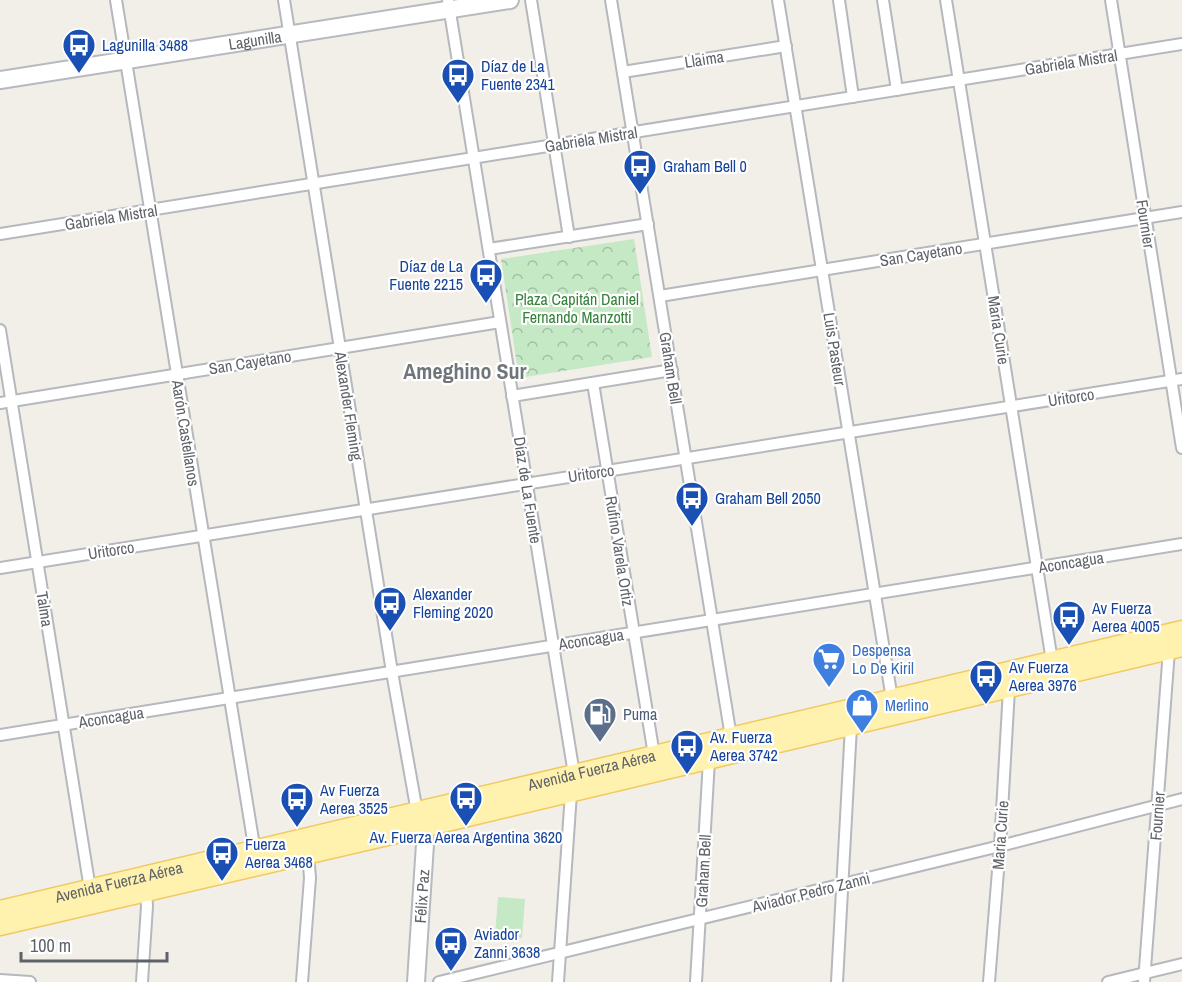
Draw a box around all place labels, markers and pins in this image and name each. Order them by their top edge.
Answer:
bus stop icon: Lagunilla 3488 [61,27,97,74]
place label: Lagunilla 3488 [102,34,188,56]
place label: Díaz de La Fuente 2341 [481,55,555,95]
bus stop icon: Díaz de La Fuente 2341 [440,57,476,104]
bus stop icon: Graham Bell 0 [622,148,658,195]
place label: Graham Bell 0 [663,155,747,177]
place label: Díaz de La Fuente 2215 [389,255,464,295]
bus stop icon: Díaz de La Fuente 2215 [468,257,504,304]
bus stop icon: Graham Bell 2050 [674,480,710,527]
place label: Graham Bell 2050 [715,487,821,509]
place label: Alexander Fleming 2020 [412,583,493,623]
bus stop icon: Alexander Fleming 2020 [372,585,408,632]
place label: Av Fuerza Aerea 4005 [1091,597,1160,637]
bus stop icon: Av Fuerza Aerea 4005 [1051,599,1087,646]
place label: Despensa Lo De Kiril [852,639,914,679]
supermarket icon: Despensa Lo De Kiril [811,641,847,688]
place label: Av Fuerza Aerea 3976 [1008,656,1077,696]
bus stop icon: Av Fuerza Aerea 3976 [968,658,1004,705]
shop icon: Merlino [844,687,880,734]
place label: Merlino [885,694,929,716]
fuel station icon: Puma [582,696,618,743]
place label: Puma [623,703,658,725]
place label: Av. Fuerza Aerea 3742 [709,726,778,766]
bus stop icon: Av. Fuerza Aerea 3742 [669,728,705,775]
place label: Av Fuerza Aerea 3525 [319,779,388,819]
bus stop icon: Av. Fuerza Aerea Argentina 3620 [448,780,484,827]
bus stop icon: Av Fuerza Aerea 3525 [279,781,315,828]
place label: Av. Fuerza Aerea Argentina 3620 [369,826,562,848]
place label: Fuerza Aerea 3468 [244,833,313,873]
bus stop icon: Fuerza Aerea 3468 [204,835,240,882]
place label: Aviador Zanni 3638 [473,923,540,963]
bus stop icon: Aviador Zanni 3638 [433,925,469,972]

